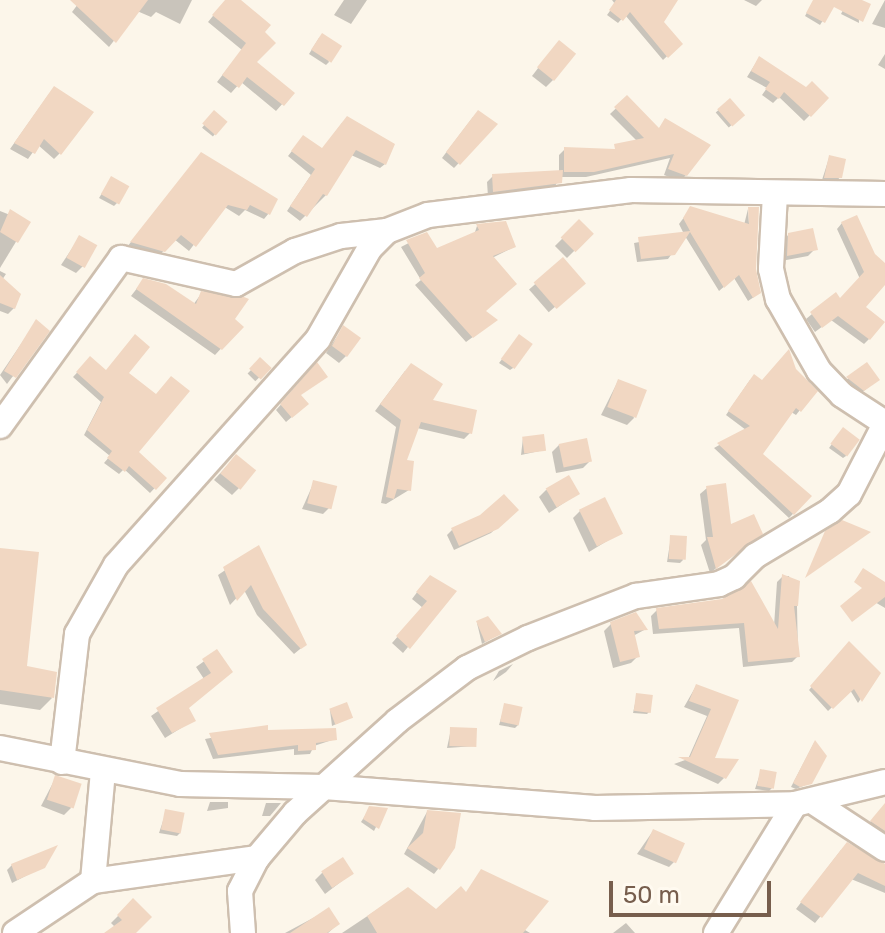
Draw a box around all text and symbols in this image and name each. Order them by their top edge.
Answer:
scale bar [613,865,775,915]
text: 50 m [623,881,680,909]

